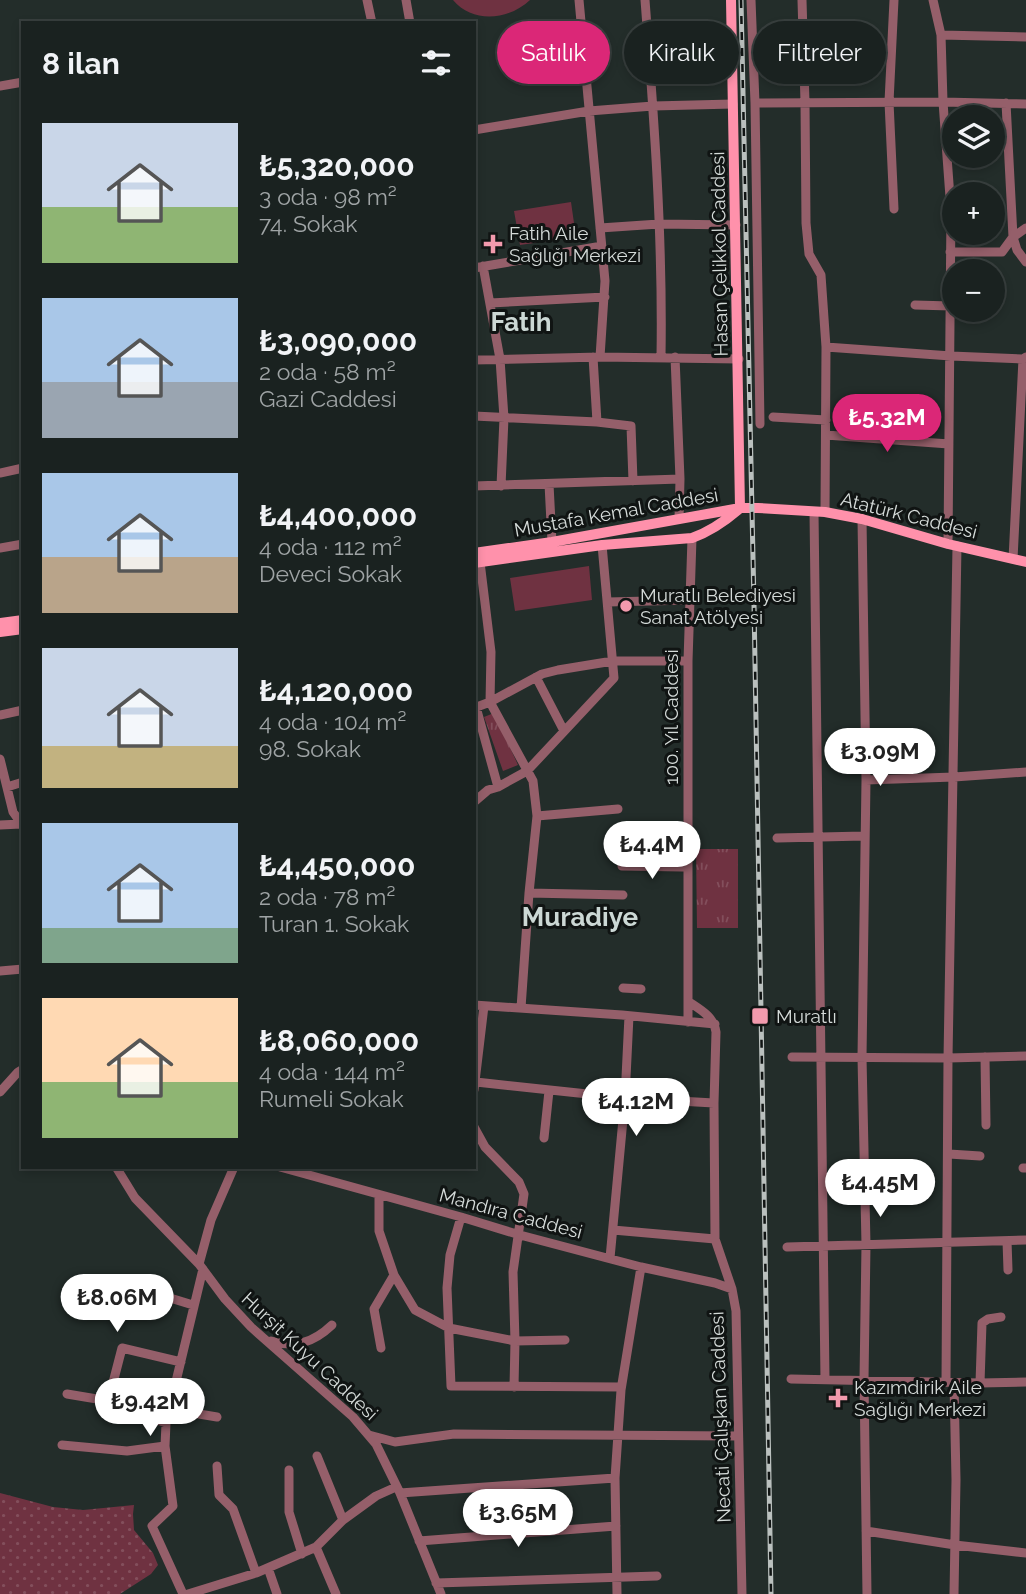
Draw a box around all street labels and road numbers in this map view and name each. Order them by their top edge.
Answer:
street label: Hasan Çelikkol Caddesi [706,151,732,357]
street label: Mustafa Kemal Caddesi [512,483,720,541]
street label: Atatürk Caddesi [839,487,979,543]
street label: 100. Yıl Caddesi [660,649,682,785]
street label: Mandıra Caddesi [437,1183,585,1243]
street label: Hurşit Kuyu Caddesi [238,1287,382,1425]
street label: Necati Çalışkan Caddesi [705,1311,735,1523]

